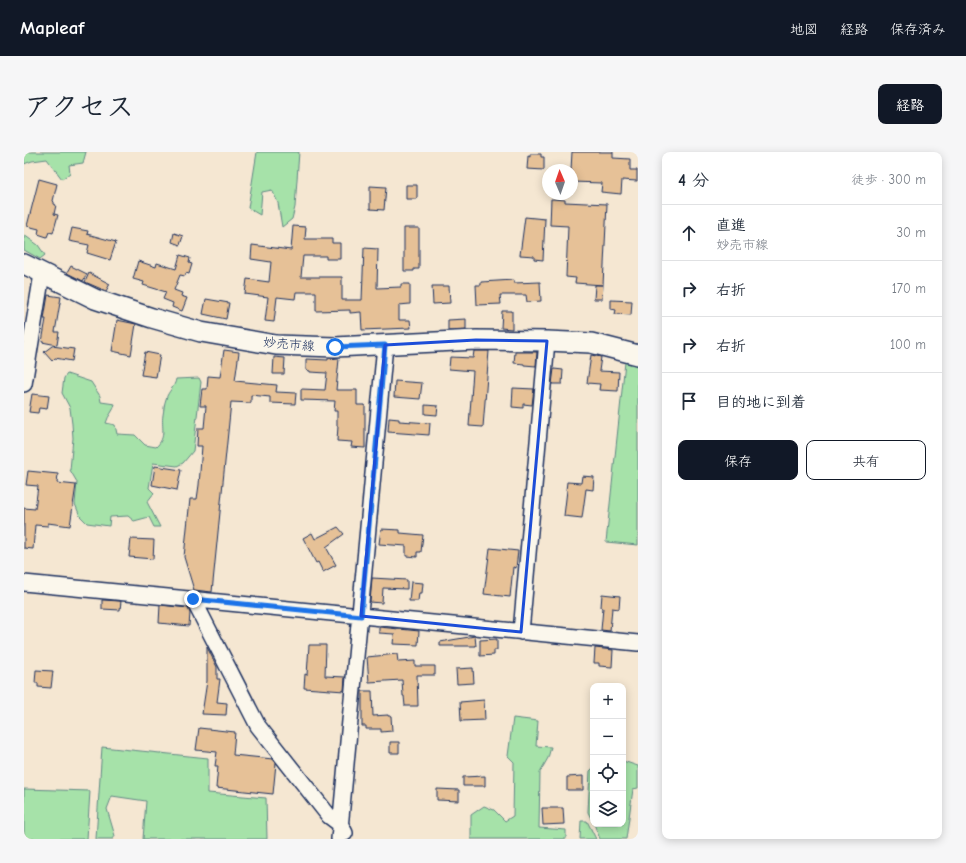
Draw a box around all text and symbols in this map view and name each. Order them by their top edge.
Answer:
text: Mapleaf [20,17,84,39]
text: 地図 [790,21,818,38]
text: 経路 [840,21,868,38]
text: 保存済み [890,21,946,38]
button: 経路 [878,84,942,124]
text: アクセス [24,91,134,123]
north arrow [542,164,578,200]
text: 4 分 [678,171,709,190]
text: 徒歩 · 300 m [852,172,926,187]
text: 直進 [716,216,746,234]
icon: ahead [678,222,700,244]
text: 30 m [896,225,926,240]
text: 妙売市線 [716,237,768,252]
icon: right [678,278,700,300]
text: 右折 [716,281,746,299]
text: 170 m [892,281,926,296]
street label: 妙売市線 [262,334,317,354]
icon: right [678,334,700,356]
text: 右折 [716,337,746,355]
text: 100 m [890,337,926,352]
route start [326,338,344,356]
icon: arrive [678,390,700,412]
text: 目的地に到着 [716,393,806,411]
button: 保存 [678,440,798,480]
button: 共有 [806,440,926,480]
route end [184,590,202,608]
map controls [590,683,626,827]
button: + [590,683,626,719]
button: − [590,719,626,755]
button: locate [590,755,626,791]
button: layers [590,791,626,827]

